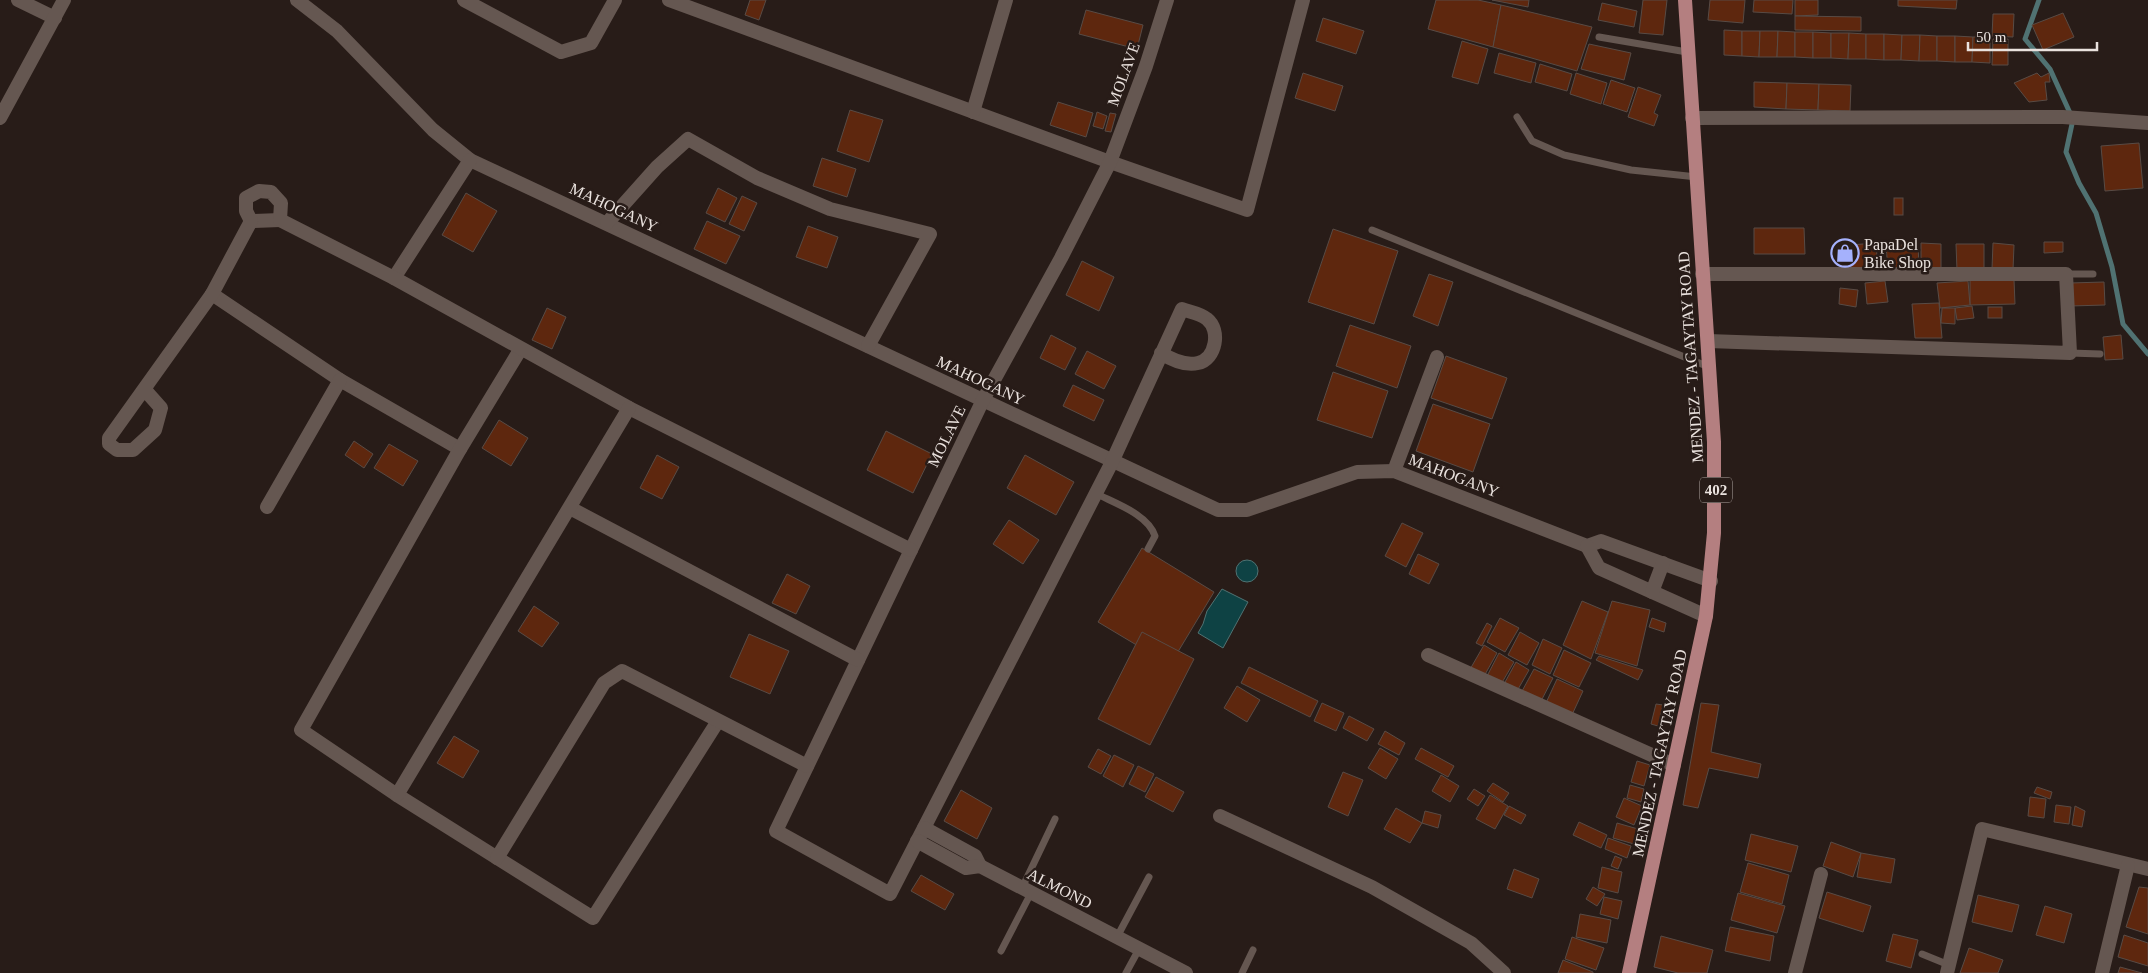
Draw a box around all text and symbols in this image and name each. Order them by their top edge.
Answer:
scale bar [1968,20,2097,52]
text: 50 m [1976,29,2007,45]
street label: MOLAVE [1104,40,1143,108]
street label: MAHOGANY [567,180,661,235]
place label: PapaDel Bike Shop [1864,236,1931,272]
shop icon: PapaDel Bike Shop [1830,238,1860,268]
street label: MENDEZ - TAGAYTAY ROAD [1675,251,1706,463]
street label: MAHOGANY [934,353,1028,408]
street label: MOLAVE [924,403,969,470]
street label: MAHOGANY [1406,450,1502,501]
road number: 402 [1700,478,1732,502]
street label: MENDEZ - TAGAYTAY ROAD [1629,648,1690,858]
street label: ALMOND [1025,865,1095,912]

